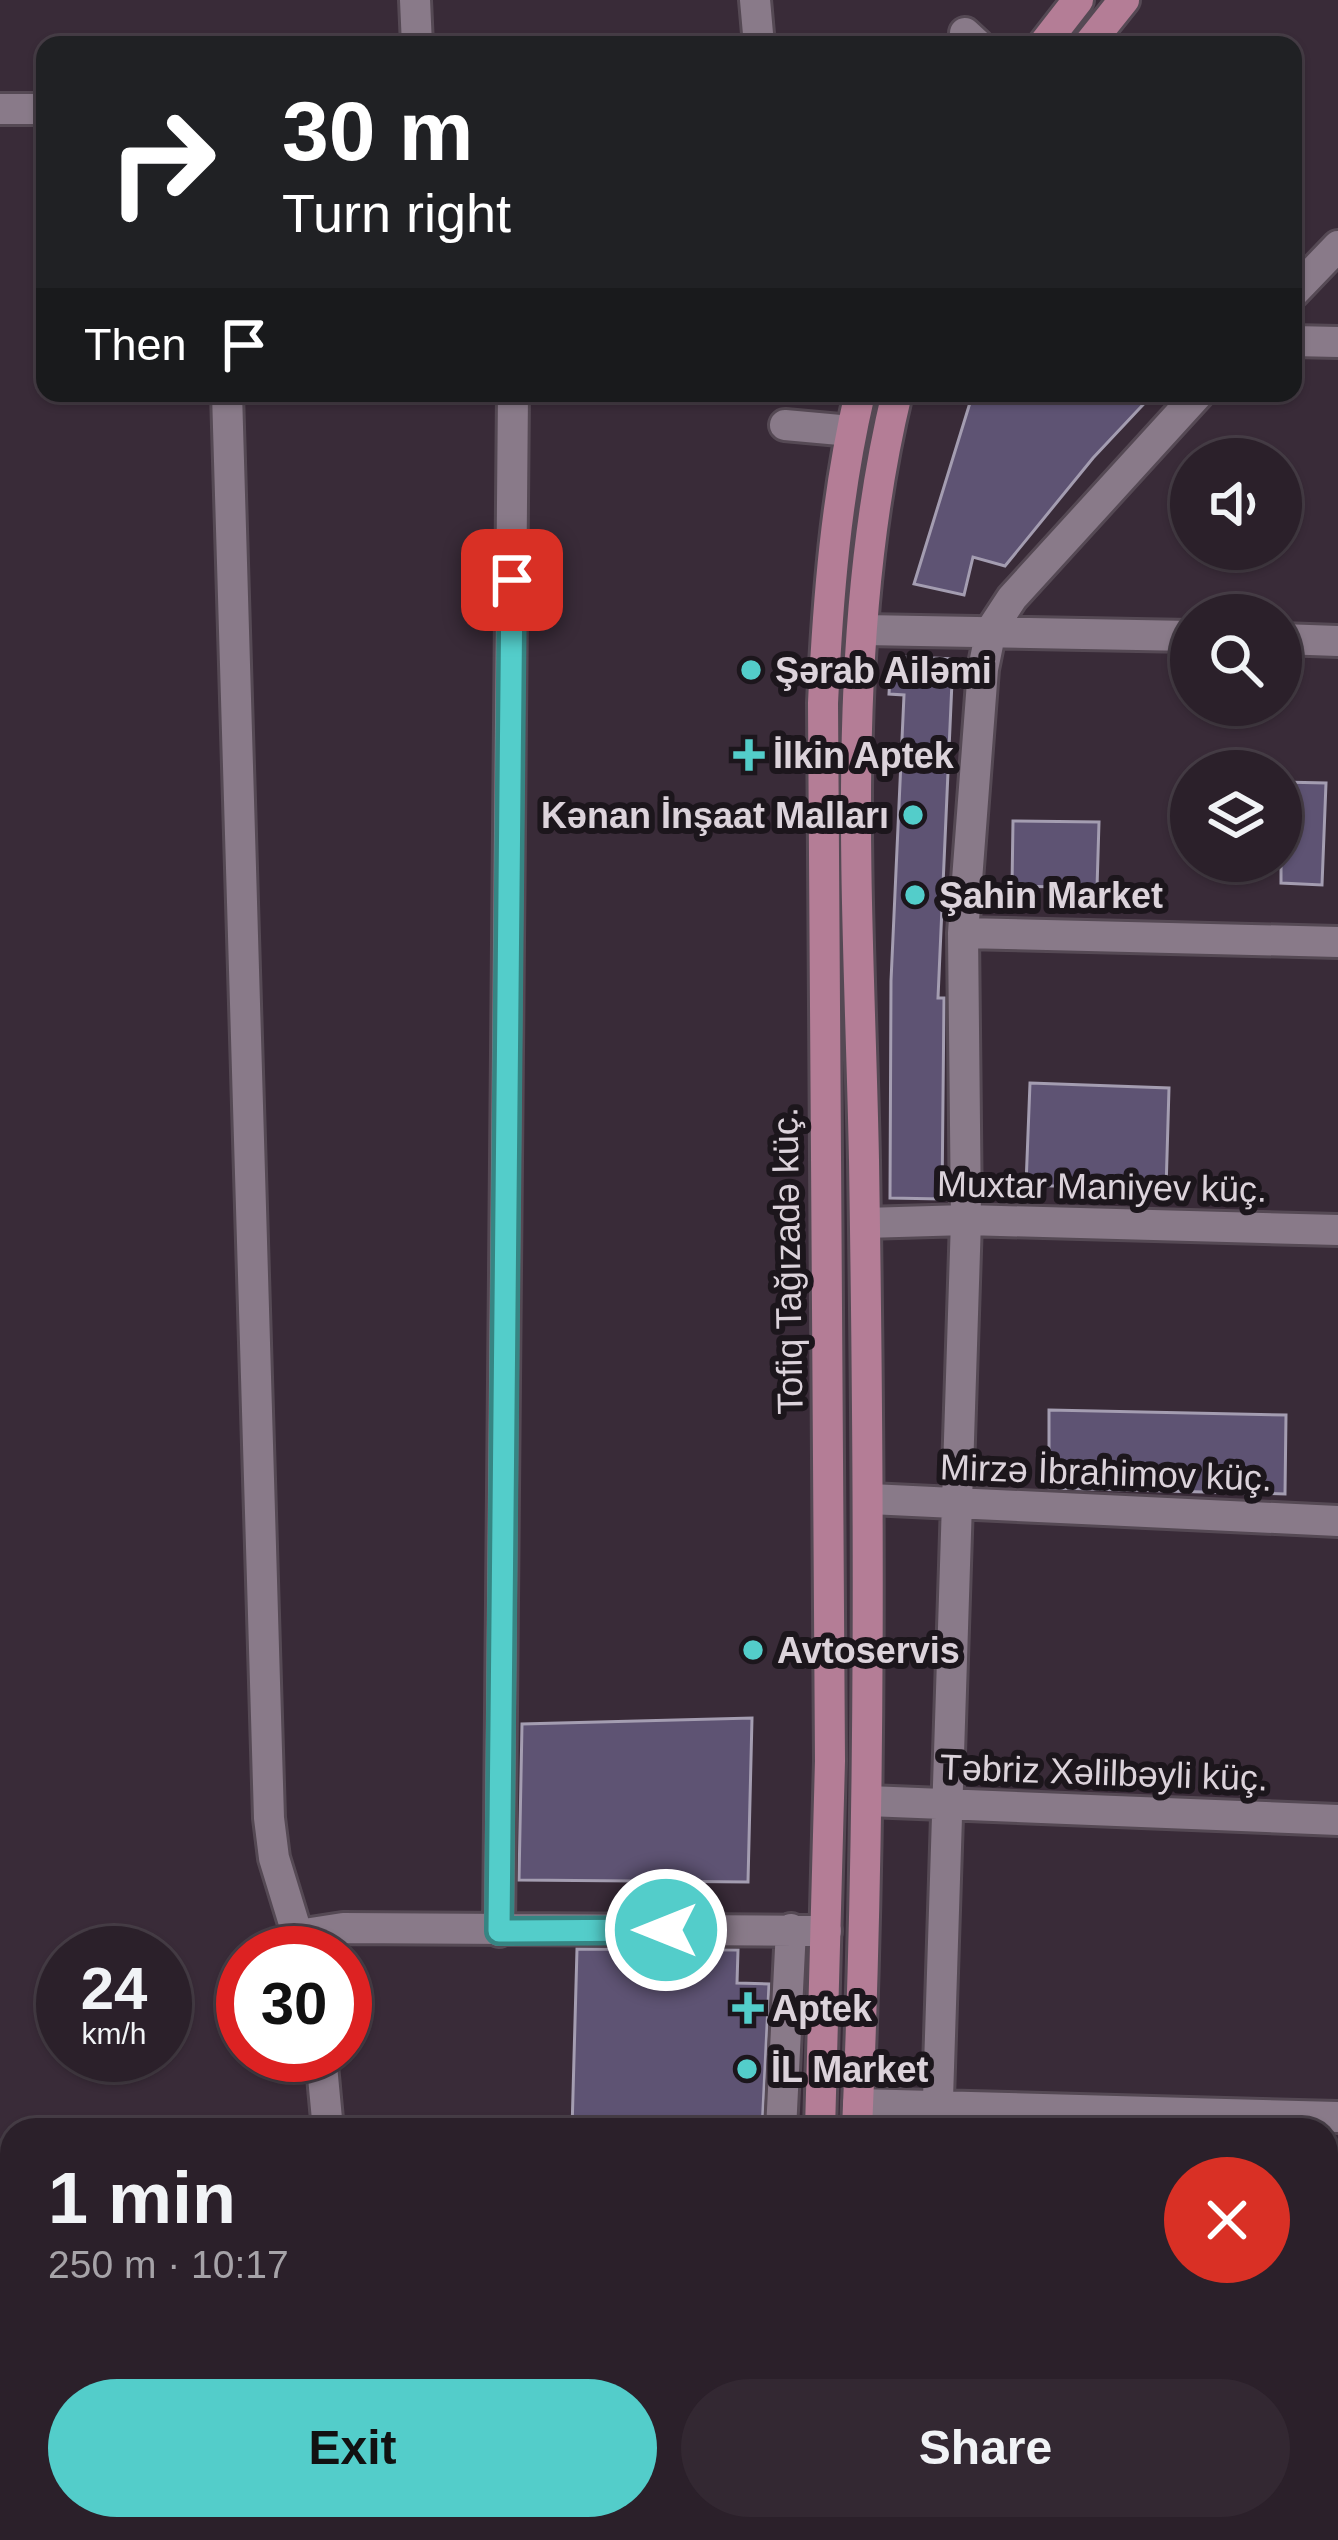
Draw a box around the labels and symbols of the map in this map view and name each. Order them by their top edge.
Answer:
pin [461,529,563,631]
place label: Şərab Ailəmi [775,650,992,691]
marker: Şərab Ailəmi [738,657,764,683]
place label: İlkin Aptek [773,735,955,776]
marker: İlkin Aptek [736,742,762,768]
place label: Kənan İnşaat Malları [541,795,889,836]
marker: Kənan İnşaat Malları [900,802,926,828]
place label: Şahin Market [939,875,1163,916]
marker: Şahin Market [902,882,928,908]
street label: Tofiq Tağızadə küç. [764,1107,811,1415]
street label: Muxtar Maniyev küç. [937,1163,1267,1210]
street label: Mirzə İbrahimov küç. [939,1446,1273,1499]
place label: Avtoservis [777,1630,960,1671]
marker: Avtoservis [740,1637,766,1663]
street label: Təbriz Xəlilbəyli küç. [939,1746,1269,1799]
position arrow [603,1867,729,1993]
speed limit sign: 30 [216,1926,372,2082]
place label: Aptek [772,1988,873,2029]
marker: Aptek [735,1995,761,2021]
place label: İL Market [771,2049,928,2090]
marker: İL Market [734,2056,760,2082]

